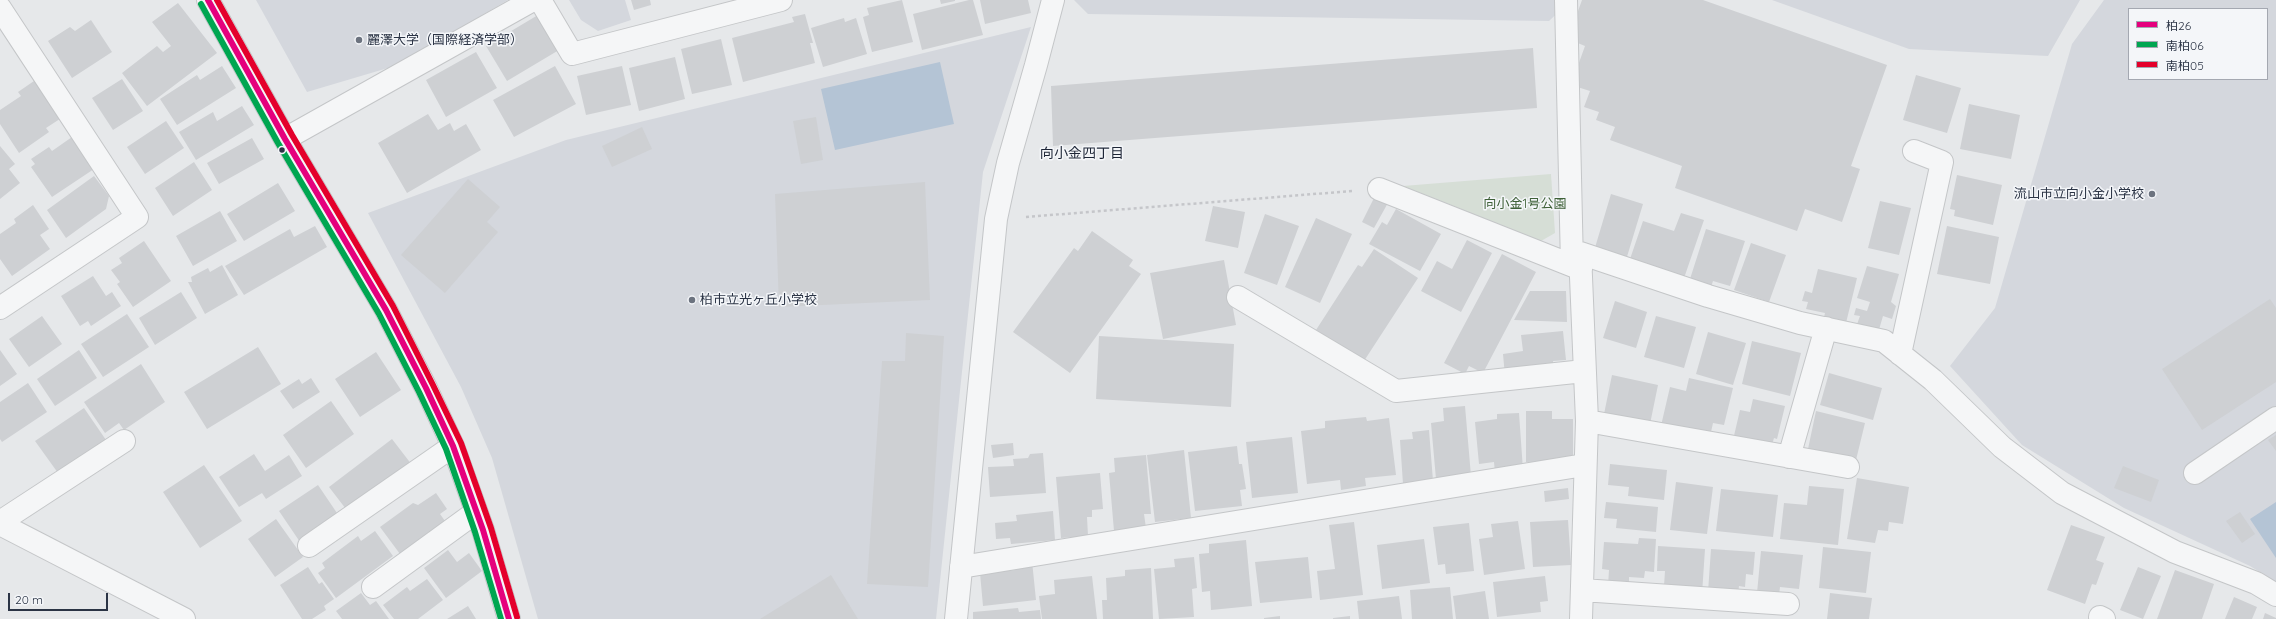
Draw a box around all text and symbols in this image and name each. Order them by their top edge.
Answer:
legend [2128,8,2268,80]
text: 柏26 [2166,18,2191,33]
place label: 麗澤大学（国際経済学部） [367,32,523,48]
marker: 麗澤大学（国際経済学部） [354,35,364,45]
text: 南柏06 [2166,38,2204,53]
text: 南柏05 [2166,58,2204,73]
unlabelled marker [277,145,287,155]
district label: 向小金四丁目 [1040,146,1124,162]
place label: 流山市立向小金小学校 [2014,186,2144,202]
marker: 流山市立向小金小学校 [2147,189,2157,199]
park label: 向小金1号公園 [1484,196,1566,212]
place label: 柏市立光ヶ丘小学校 [700,292,817,308]
marker: 柏市立光ヶ丘小学校 [687,295,697,305]
scale bar [10,585,110,611]
text: 20 m [15,592,43,607]

